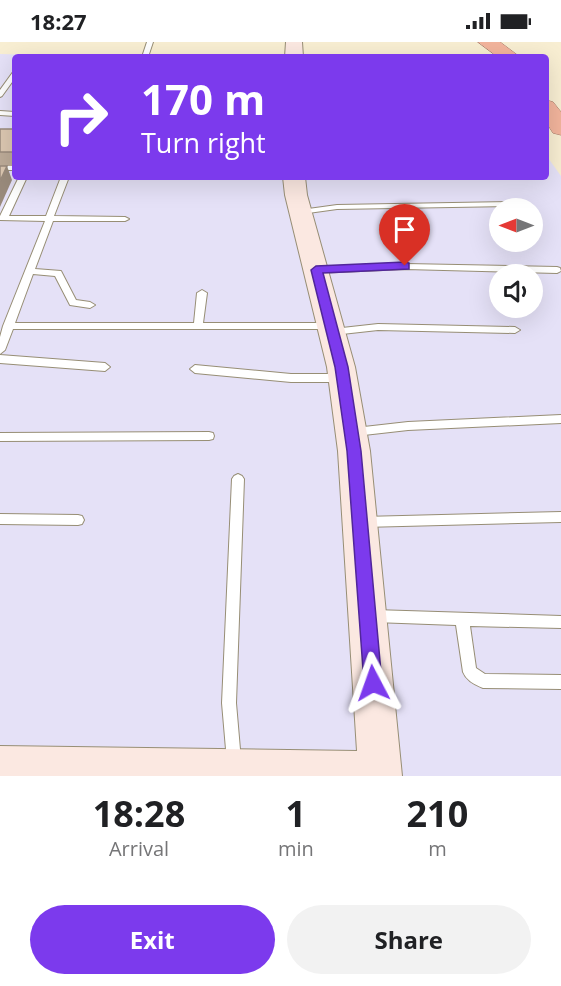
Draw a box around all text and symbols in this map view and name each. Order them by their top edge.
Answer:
text: 18:27 [30,6,87,36]
text: 170 m [141,70,265,127]
icon: right [42,78,120,156]
text: Turn right [141,124,266,161]
north arrow [489,198,543,252]
map controls [489,198,543,318]
pin [379,204,430,266]
icon: arrive [388,213,421,246]
button: sound [489,264,543,318]
position arrow [341,651,405,715]
text: 18:28 [93,789,185,838]
text: 1 [286,789,306,838]
text: 210 [407,789,468,838]
text: Arrival [109,835,169,862]
text: min [278,835,314,862]
text: m [428,835,447,862]
button: Exit [30,905,275,974]
button: Share [287,905,531,974]

